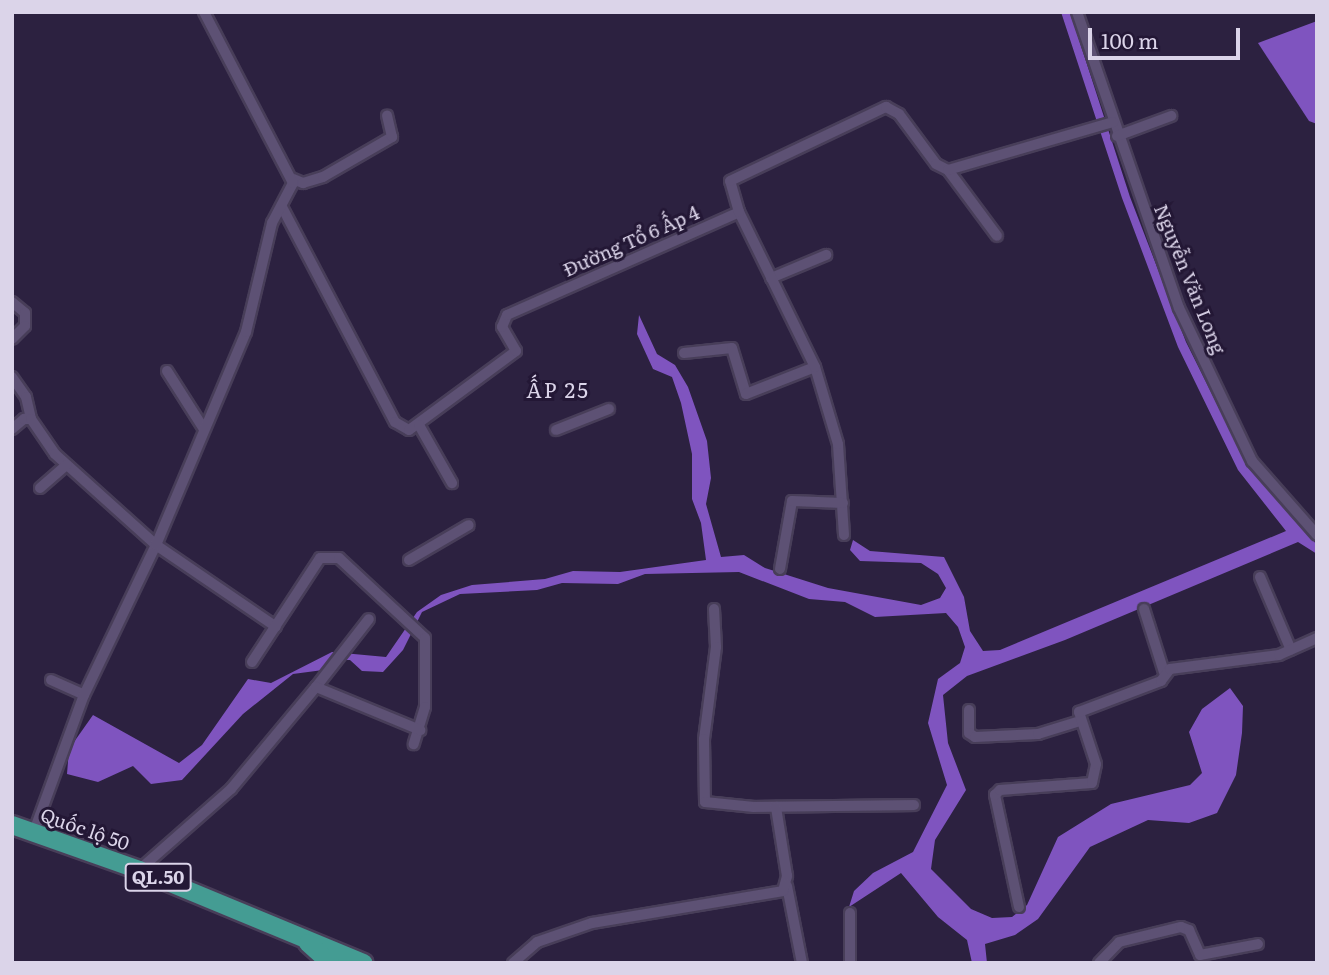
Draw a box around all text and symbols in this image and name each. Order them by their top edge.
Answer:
scale bar [1091,14,1243,58]
text: 100 m [1101,24,1158,55]
street label: Đường Tổ 6 Ấp 4 [559,201,703,281]
street label: Nguyễn Văn Long [1150,201,1230,357]
district label: ẤP 25 [527,376,589,402]
street label: Quốc lộ 50 [37,803,133,855]
road number: QL.50 [123,862,193,892]

